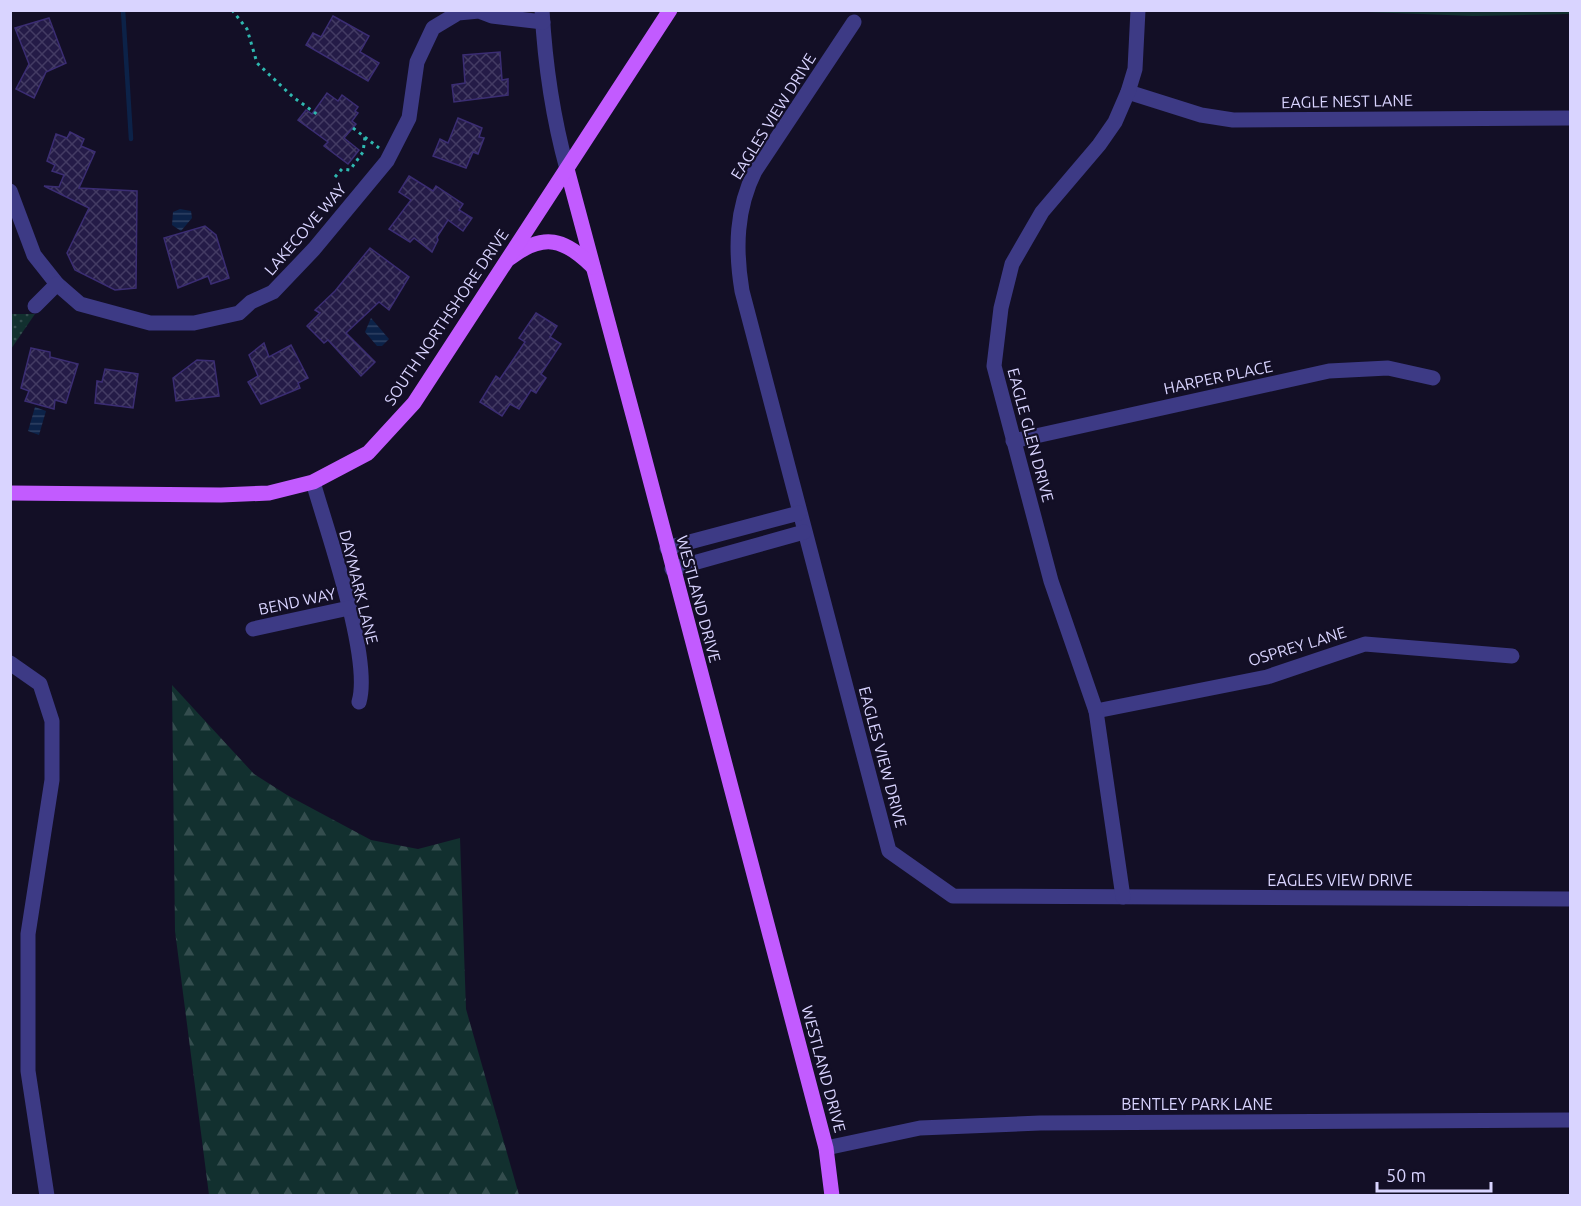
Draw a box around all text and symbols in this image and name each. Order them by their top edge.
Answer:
street label: EAGLES VIEW DRIVE [727,50,819,182]
street label: EAGLE NEST LANE [1281,91,1413,111]
street label: LAKECOVE WAY [260,179,350,278]
street label: SOUTH NORTHSHORE DRIVE [380,226,512,408]
street label: HARPER PLACE [1162,357,1274,397]
street label: EAGLE GLEN DRIVE [1004,366,1058,504]
street label: DAYMARK LANE [336,528,382,646]
street label: WESTLAND DRIVE [673,533,725,665]
street label: BEND WAY [257,584,338,618]
street label: OSPREY LANE [1246,623,1348,669]
street label: EAGLES VIEW DRIVE [855,684,911,830]
street label: EAGLES VIEW DRIVE [1267,871,1413,889]
street label: WESTLAND DRIVE [798,1003,850,1135]
street label: BENTLEY PARK LANE [1121,1095,1273,1113]
scale bar [1377,1155,1491,1193]
text: 50 m [1386,1165,1426,1185]

